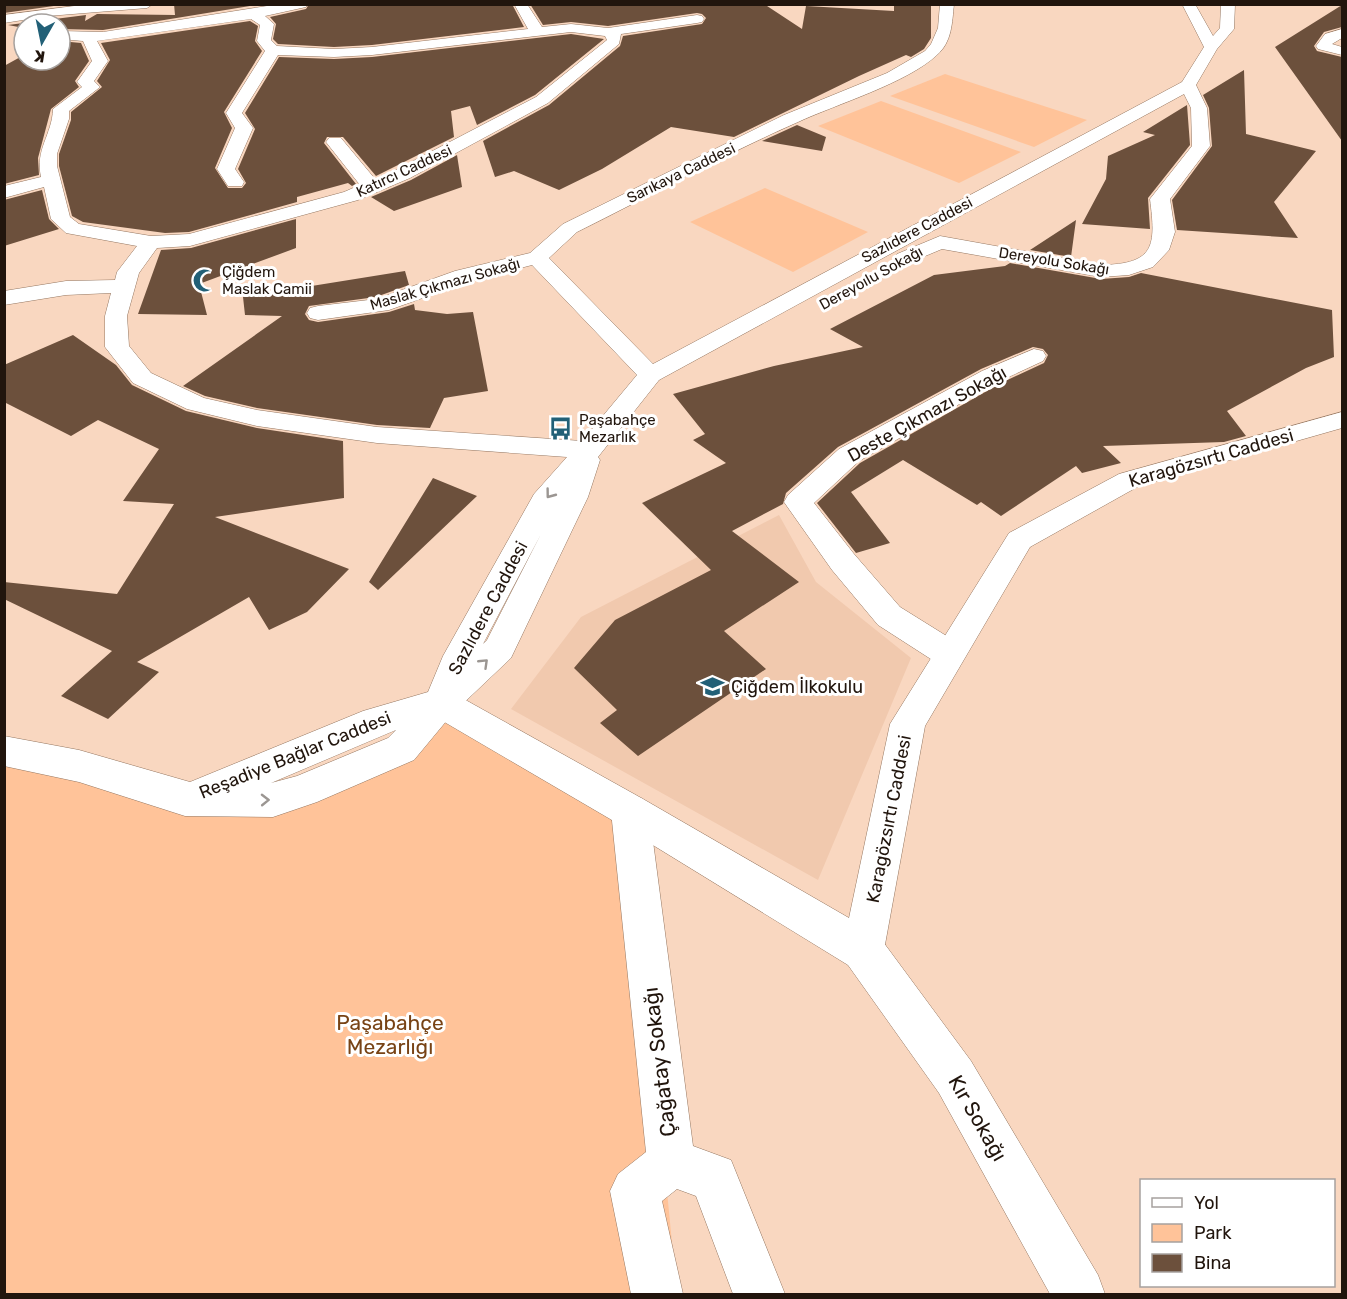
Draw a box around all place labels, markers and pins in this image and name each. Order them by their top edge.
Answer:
place label: Çiğdem Maslak Camii [222,263,312,298]
mosque icon: Çiğdem Maslak Camii [191,268,217,294]
place label: Paşabahçe Mezarlık [579,411,656,446]
bus stop icon: Paşabahçe Mezarlık [548,416,574,442]
school or university icon: Çiğdem İlkokulu [700,674,726,700]
place label: Çiğdem İlkokulu [731,676,863,698]

